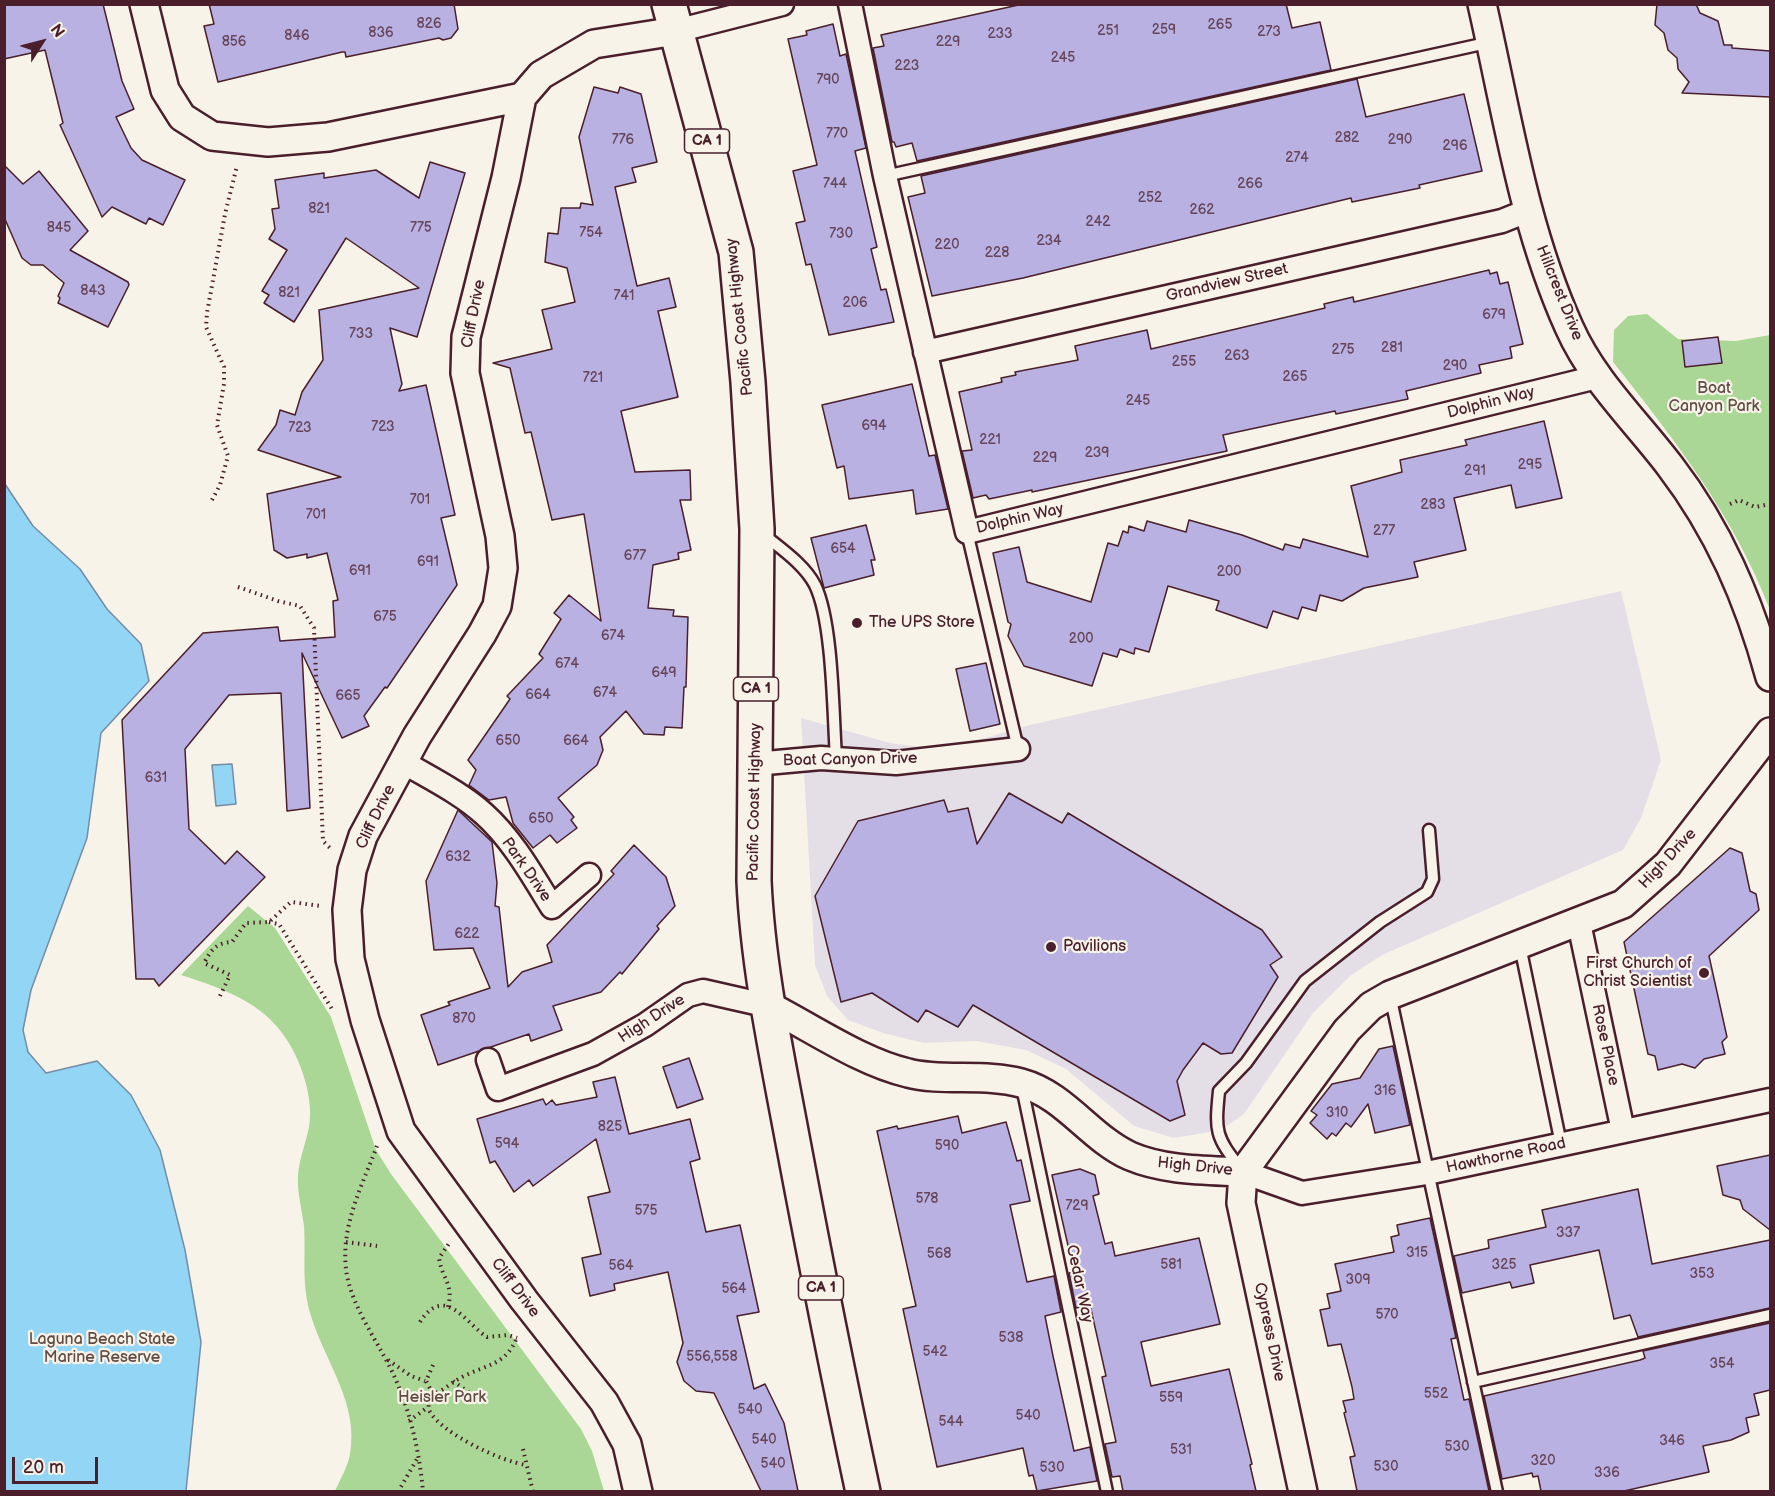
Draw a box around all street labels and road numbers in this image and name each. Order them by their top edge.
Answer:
road number: CA 1 [684,129,730,153]
street label: Pacific Coast Highway [722,237,758,397]
street label: Hillcrest Drive [1531,243,1587,343]
street label: Grandview Street [1164,260,1290,306]
street label: Cliff Drive [458,278,490,350]
street label: Dolphin Way [1445,383,1537,423]
street label: Dolphin Way [974,500,1066,538]
road number: CA 1 [734,677,778,701]
street label: Pacific Coast Highway [744,723,766,881]
street label: Boat Canyon Drive [783,749,917,771]
street label: Cliff Drive [352,782,400,852]
street label: High Drive [1635,825,1701,893]
street label: Park Drive [497,834,555,906]
street label: High Drive [615,990,689,1048]
street label: Rose Place [1587,1003,1623,1087]
street label: Hawthorne Road [1444,1134,1568,1178]
street label: High Drive [1156,1154,1234,1180]
street label: Cedar Way [1061,1243,1097,1325]
street label: Cliff Drive [486,1255,544,1321]
road number: CA 1 [798,1276,844,1300]
street label: Cypress Drive [1249,1281,1289,1383]

